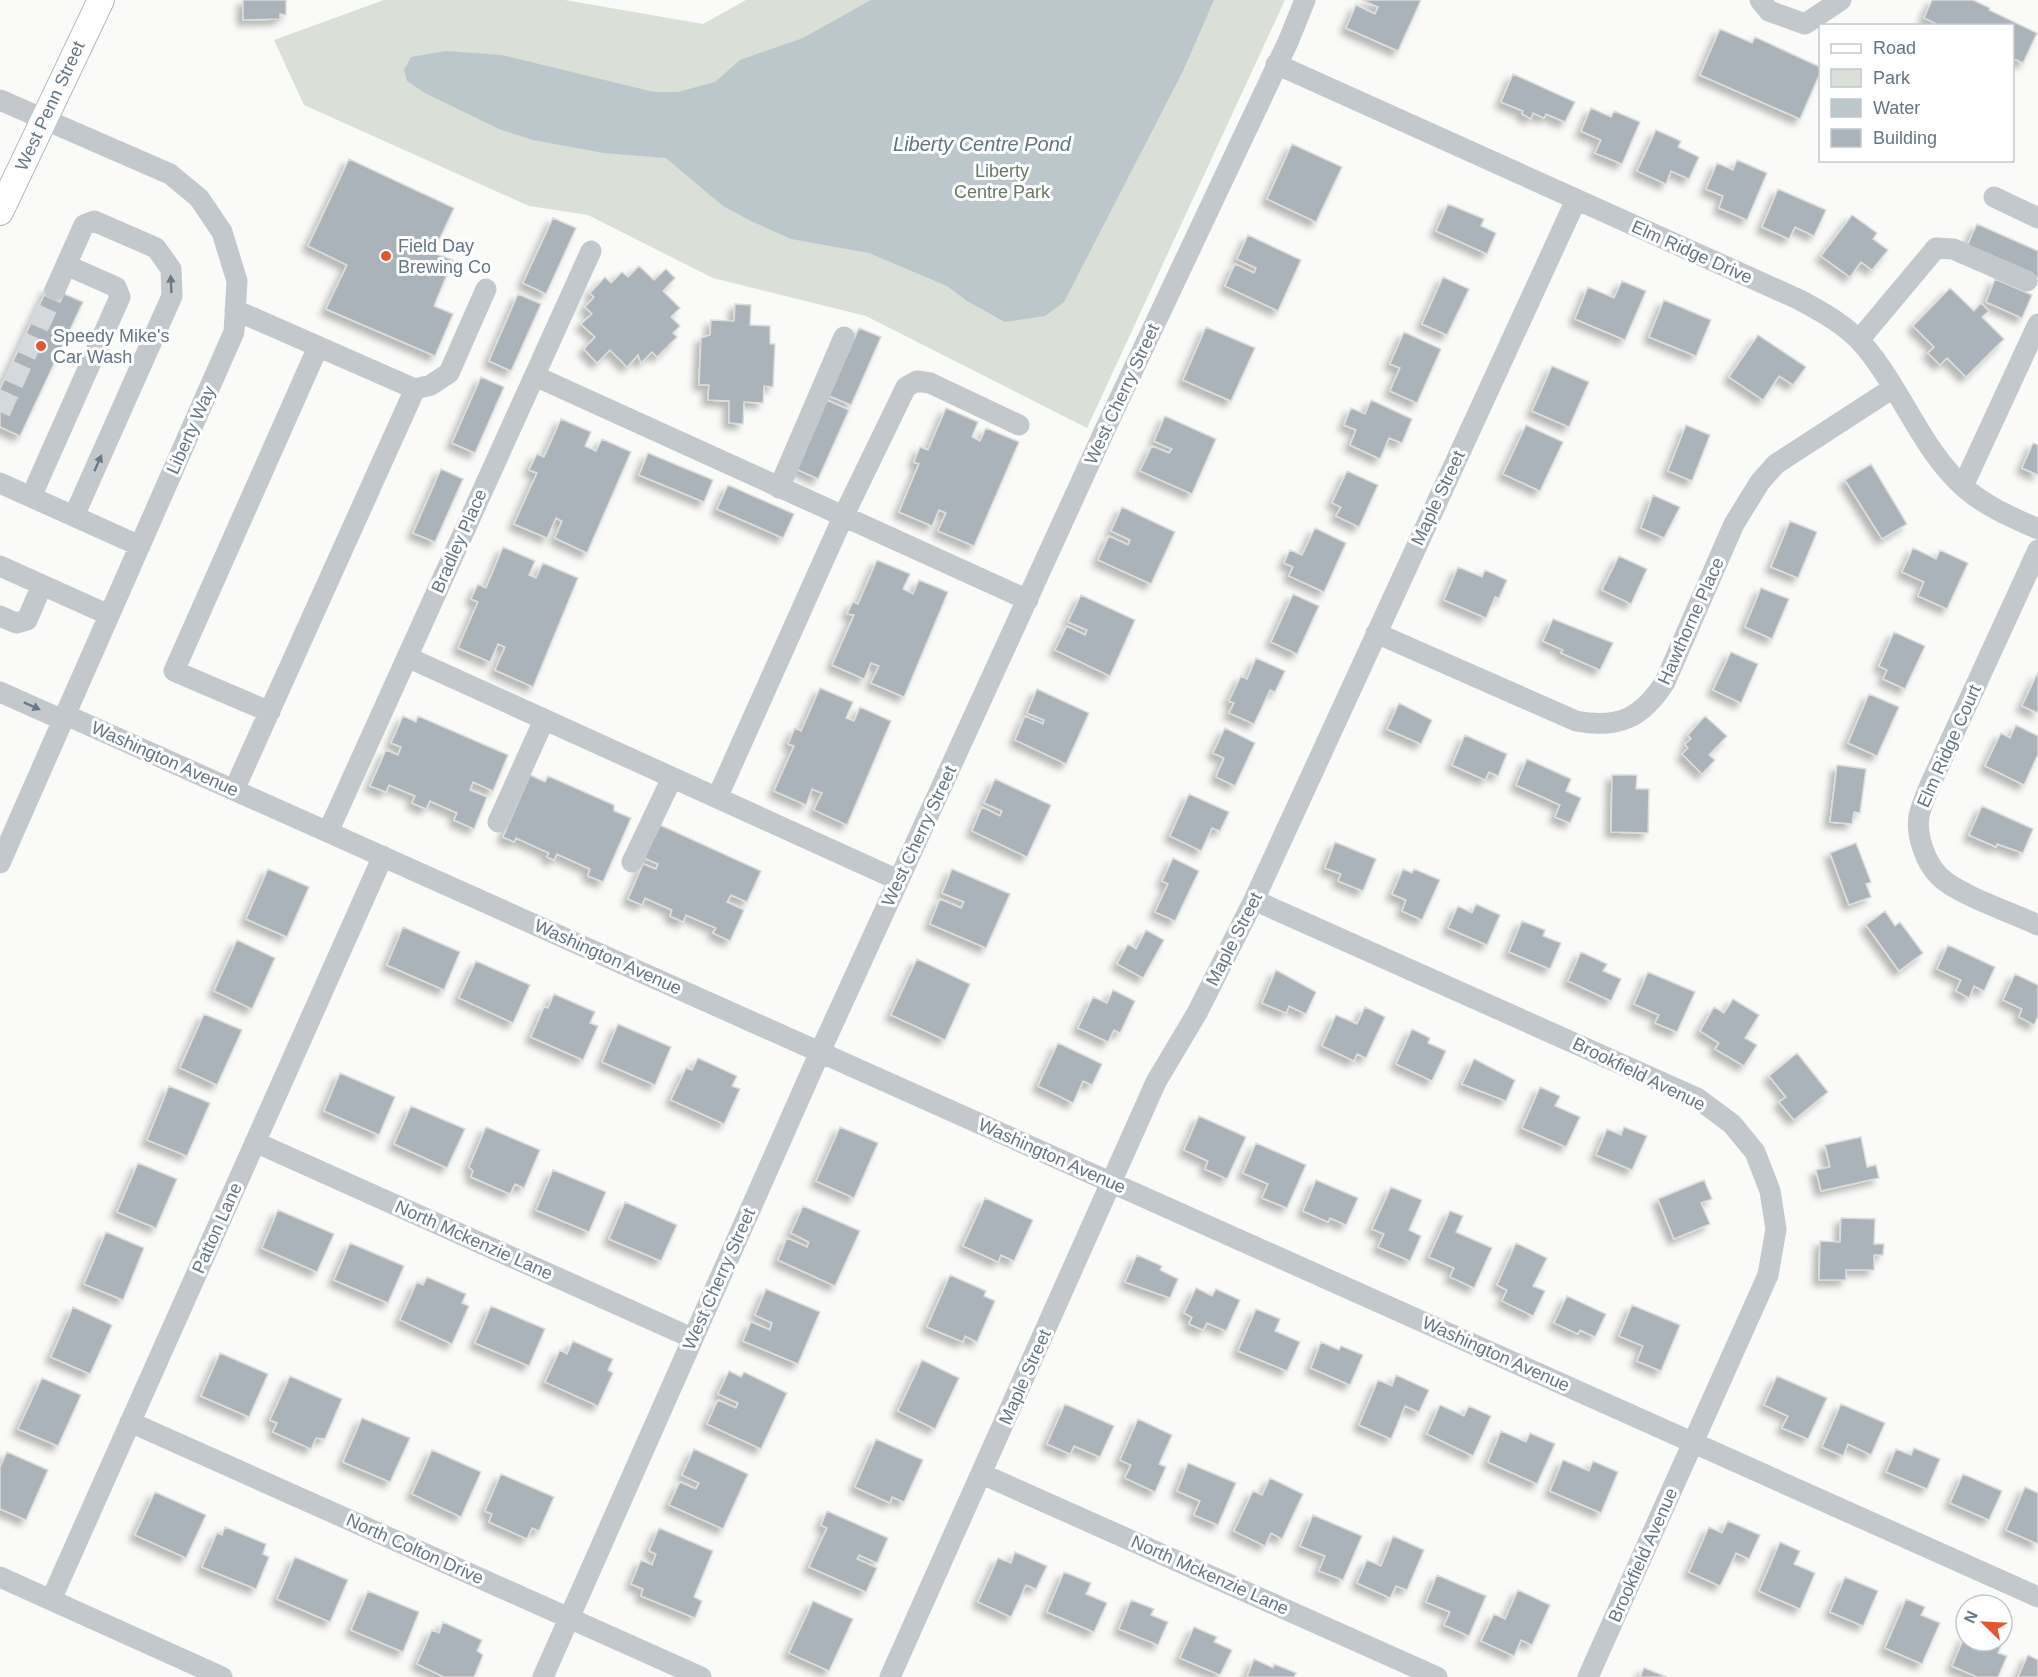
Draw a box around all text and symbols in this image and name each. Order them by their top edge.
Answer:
legend [1819,24,2014,162]
street label: West Penn Street [11,38,89,174]
text: Road [1873,38,1916,58]
text: Park [1873,68,1911,88]
text: Water [1873,98,1920,118]
text: Building [1873,128,1937,148]
water label: Liberty Centre Pond [893,133,1072,155]
park label: Liberty Centre Park [954,161,1051,202]
street label: Elm Ridge Drive [1629,216,1755,288]
place label: Field Day Brewing Co [398,236,491,277]
marker: Field Day Brewing Co [379,249,393,263]
one-way arrow [167,274,176,293]
street label: West Cherry Street [1081,321,1163,467]
place label: Speedy Mike's Car Wash [53,326,170,367]
marker: Speedy Mike's Car Wash [34,339,48,353]
street label: Liberty Way [163,383,219,477]
street label: Maple Street [1407,448,1469,548]
one-way arrow [93,453,103,471]
street label: Bradley Place [427,486,491,596]
street label: Hawthorne Place [1654,554,1728,688]
street label: Elm Ridge Court [1913,682,1985,810]
one-way arrow [23,702,40,711]
street label: Washington Avenue [88,718,242,800]
street label: West Cherry Street [878,763,960,909]
street label: Maple Street [1202,889,1266,989]
street label: Washington Avenue [531,916,685,998]
street label: Brookfield Avenue [1570,1033,1708,1115]
street label: Washington Avenue [975,1115,1129,1197]
street label: Patton Lane [188,1180,246,1276]
street label: North Mckenzie Lane [392,1196,556,1284]
street label: West Cherry Street [679,1205,759,1353]
street label: Washington Avenue [1419,1313,1573,1395]
street label: Maple Street [995,1326,1055,1428]
street label: Brookfield Avenue [1604,1485,1682,1625]
street label: North Colton Drive [343,1510,487,1588]
street label: North Mckenzie Lane [1128,1531,1292,1619]
north arrow [1954,1593,2014,1653]
text: N [1961,1608,1981,1626]

